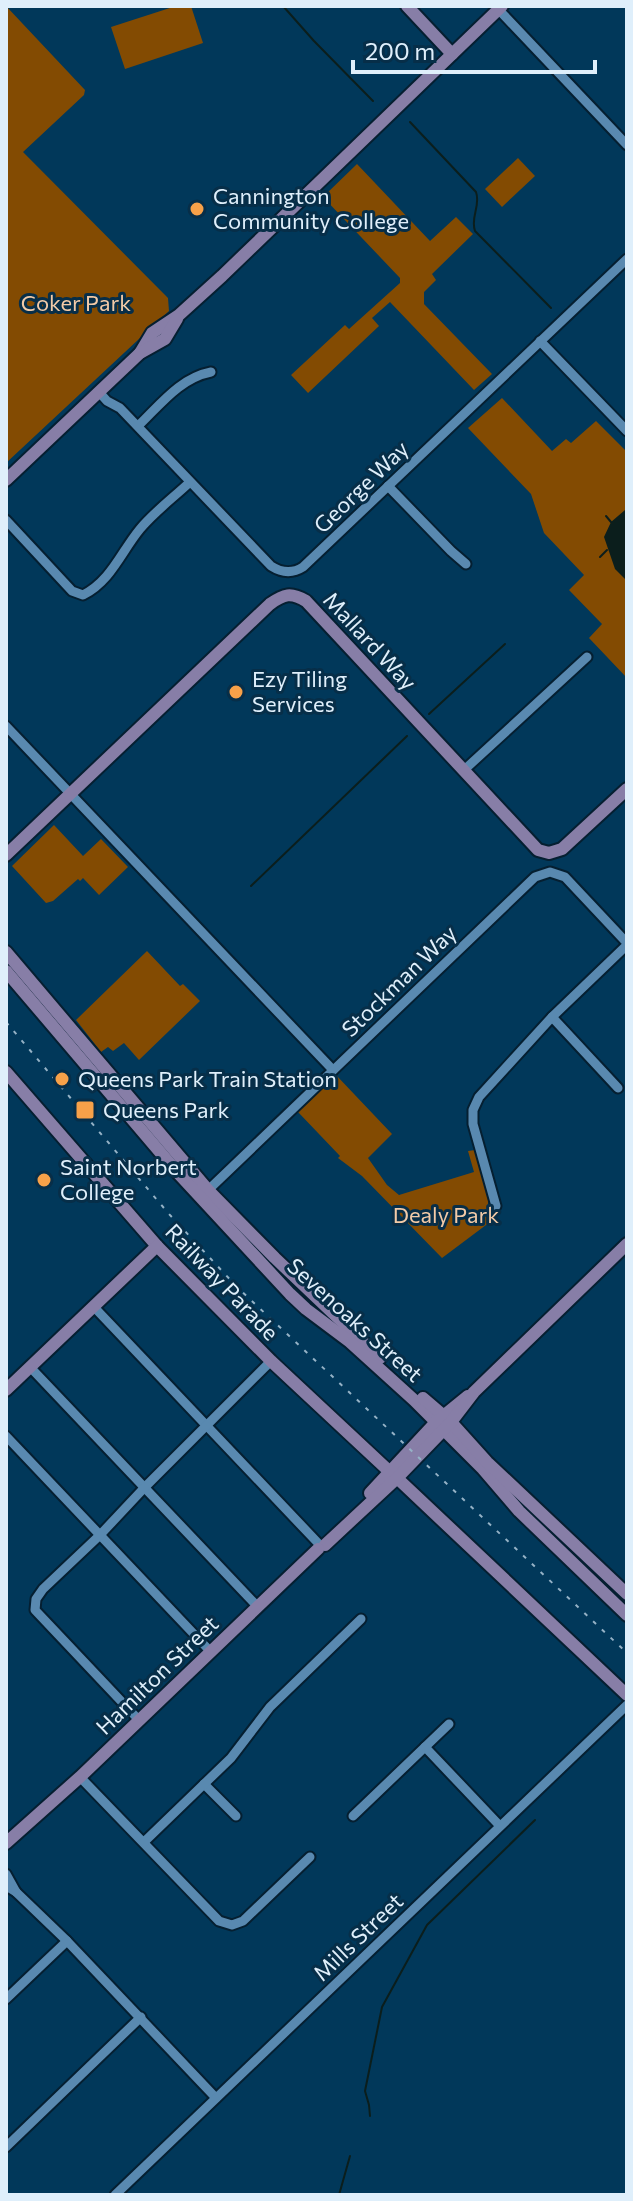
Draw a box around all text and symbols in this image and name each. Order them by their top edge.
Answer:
scale bar [353,24,595,74]
text: 200 m [365,36,435,65]
place label: Cannington Community College [213,182,409,234]
marker: Cannington Community College [188,200,206,218]
park label: Coker Park [21,289,131,316]
street label: George Way [308,435,414,538]
street label: Mallard Way [318,586,423,695]
place label: Ezy Tiling Services [252,665,347,717]
marker: Ezy Tiling Services [227,683,245,701]
street label: Stockman Way [336,919,462,1042]
place label: Queens Park Train Station [78,1065,337,1092]
marker: Queens Park Train Station [53,1070,71,1088]
place label: Queens Park [103,1096,229,1123]
marker: Queens Park [74,1099,96,1121]
place label: Saint Norbert College [60,1153,197,1205]
marker: Saint Norbert College [35,1171,53,1189]
park label: Dealy Park [393,1201,499,1228]
street label: Railway Parade [160,1218,285,1345]
street label: Sevenoaks Street [282,1252,428,1387]
street label: Hamilton Street [90,1610,223,1740]
street label: Mills Street [307,1887,408,1986]

